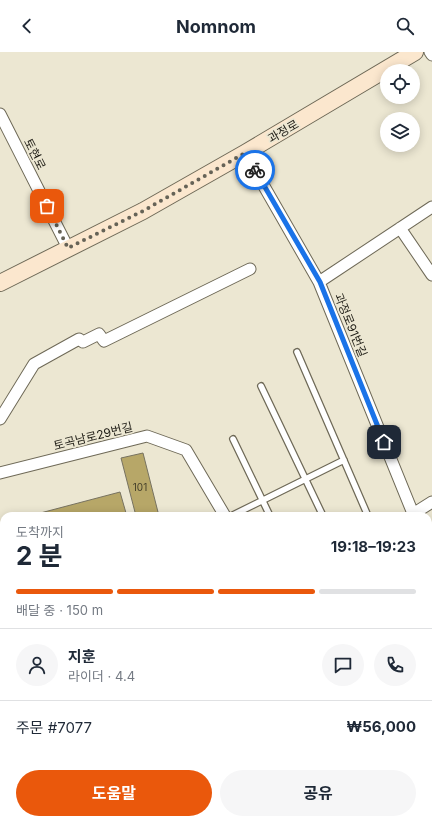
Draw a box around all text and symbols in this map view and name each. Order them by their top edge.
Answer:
icon: back [16,15,38,37]
icon: search [394,15,416,37]
text: Nomnom [176,16,256,37]
map controls [380,64,420,152]
button: locate [380,64,420,104]
button: layers [380,112,420,152]
street label: 과정로 [265,116,301,146]
street label: 토현로 [21,136,49,172]
courier [235,150,275,190]
icon: bike [244,159,266,181]
pin [30,189,64,223]
icon: bag [36,195,58,217]
street label: 과정로91번길 [331,291,371,359]
street label: 토곡남로29번길 [52,419,134,453]
pin [367,425,401,459]
icon: home [373,431,395,453]
house number: 101 [133,481,147,493]
text: 도착까지 [16,524,64,540]
text: 19:18–19:23 [331,537,416,556]
text: 2 분 [16,540,62,571]
text: 배달 중 · 150 m [16,602,103,618]
button: person [16,644,58,686]
button: chat [322,644,364,686]
button: phone [374,644,416,686]
text: 지훈 [68,647,96,666]
text: 라이더 · 4.4 [68,668,135,684]
text: ₩56,000 [347,717,416,736]
text: 주문 #7077 [16,718,92,737]
button: 도움말 [16,770,212,816]
button: 공유 [220,770,416,816]

